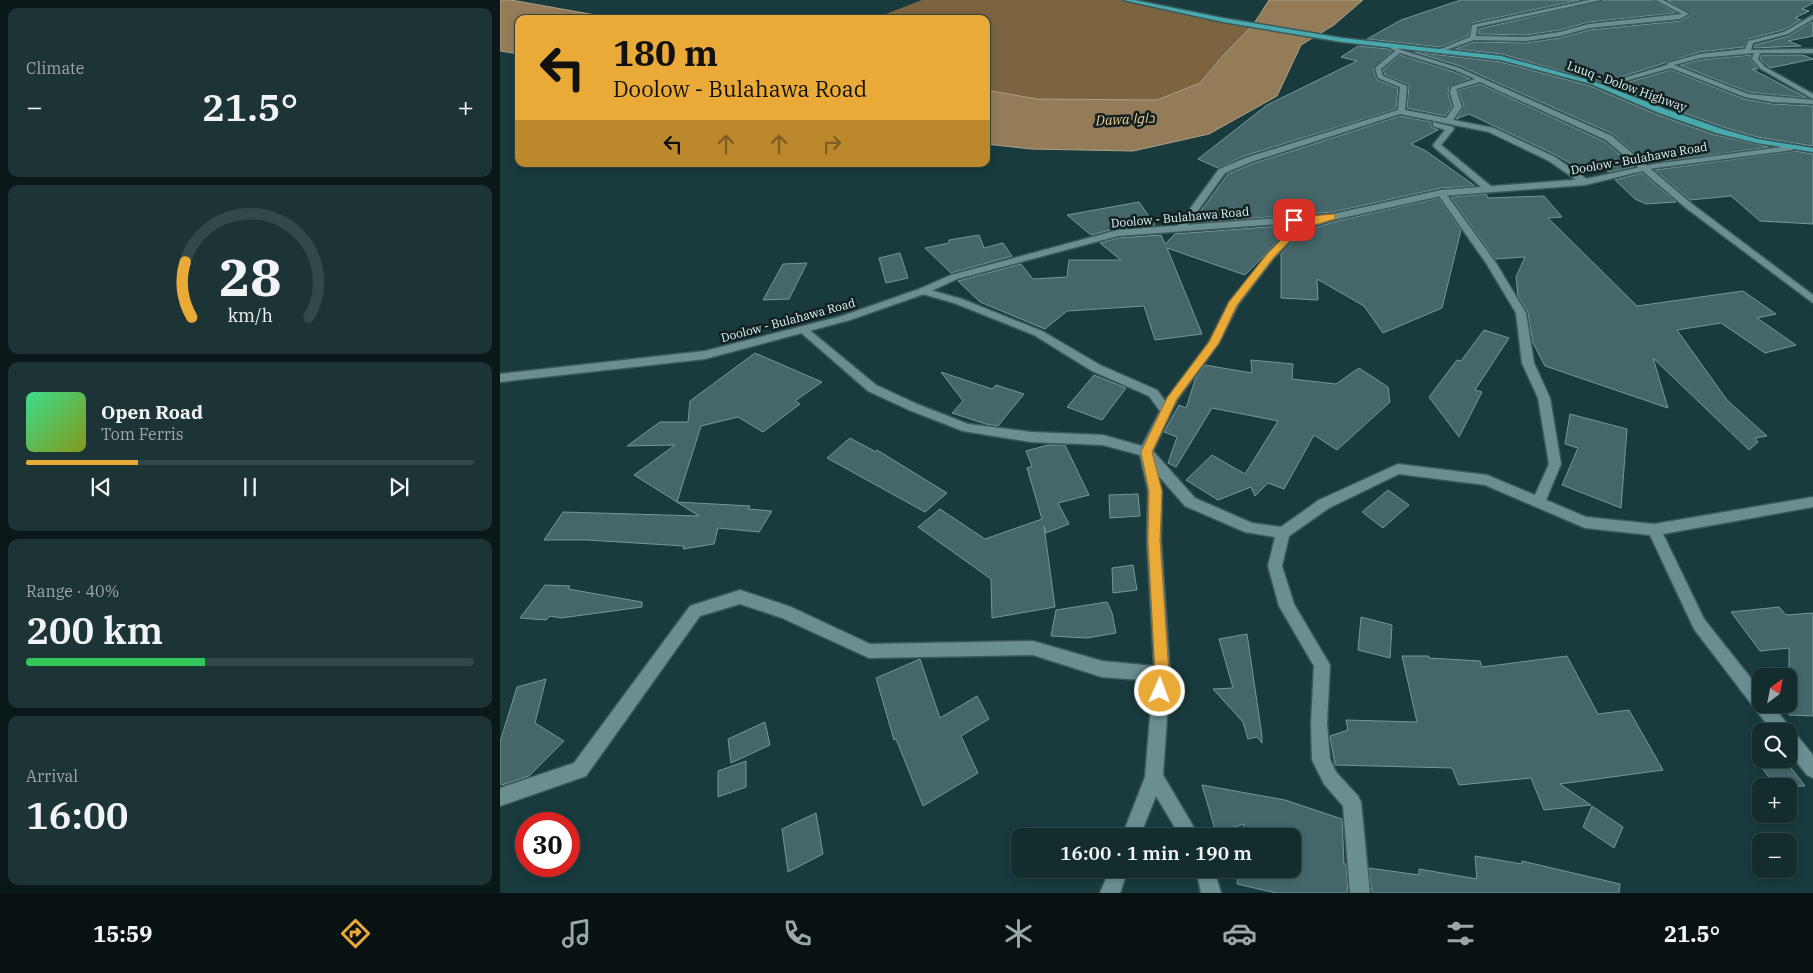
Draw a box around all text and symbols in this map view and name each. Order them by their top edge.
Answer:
text: 180 m [613,30,718,76]
icon: left [530,35,595,100]
street label: Luuq - Dolow Highway [1565,57,1689,115]
text: Climate [26,58,84,78]
text: Doolow - Bulahawa Road [613,74,867,103]
text: 21.5° [202,82,298,131]
text: − [26,88,43,125]
text: + [457,88,474,125]
water label: Dawa داوا [1094,108,1156,130]
icon: left [659,130,687,158]
icon: ahead [712,130,740,158]
icon: ahead [765,130,793,158]
icon: right [818,130,846,158]
street label: Doolow - Bulahawa Road [1569,139,1709,177]
pin [1273,199,1315,241]
street label: Doolow - Bulahawa Road [1110,203,1250,231]
icon: arrive [1280,206,1308,234]
text: 28 [219,243,281,310]
street label: Doolow - Bulahawa Road [719,295,857,345]
text: km/h [227,304,273,327]
text: Open Road [101,400,203,424]
text: Tom Ferris [101,424,184,444]
icon: previous [87,473,115,501]
icon: pause [236,473,264,501]
icon: next [385,473,413,501]
text: Range · 40% [26,581,119,601]
text: 200 km [26,605,163,654]
position arrow [1133,664,1185,716]
north arrow [1752,668,1798,712]
map controls [1752,668,1797,878]
button: search [1752,723,1797,768]
text: Arrival [26,766,78,786]
button: + [1752,778,1797,823]
text: 16:00 [26,790,129,839]
speed limit sign: 30 [515,812,580,877]
button: − [1752,833,1797,878]
text: 16:00 · 1 min · 190 m [1060,841,1252,865]
icon: directions [338,916,373,951]
icon: music [559,916,594,951]
icon: phone [780,916,815,951]
icon: climate [1001,916,1036,951]
icon: car [1222,916,1257,951]
icon: filters [1443,916,1478,951]
text: 15:59 [93,919,152,948]
text: 21.5° [1664,919,1720,948]

